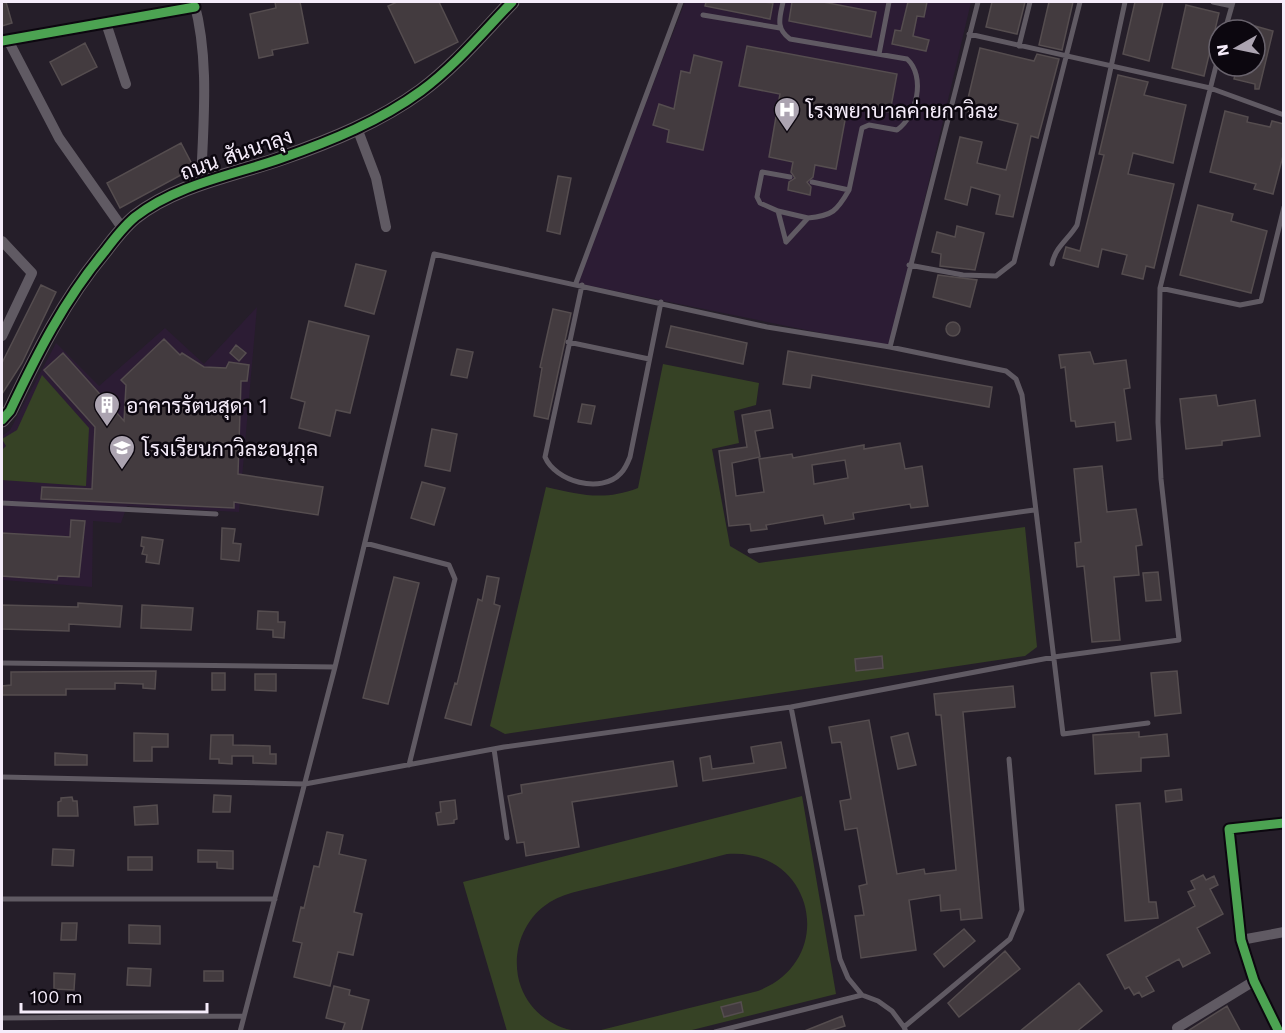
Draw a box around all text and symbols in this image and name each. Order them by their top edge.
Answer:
north arrow [1207,18,1267,78]
text: N [1212,43,1233,58]
hospital icon: โรงพยาบาลค่ายกาวิละ [772,95,802,133]
place label: โรงพยาบาลค่ายกาวิละ [805,98,998,123]
street label: ถนน สันนาลุง [177,123,296,187]
building icon: อาคารรัตนสุดา 1 [92,390,122,428]
place label: อาคารรัตนสุดา 1 [126,393,268,420]
school or university icon: โรงเรียนกาวิละอนุกุล [107,433,137,471]
place label: โรงเรียนกาวิละอนุกุล [141,436,318,463]
scale bar [21,976,207,1014]
text: 100 m [30,986,83,1007]

